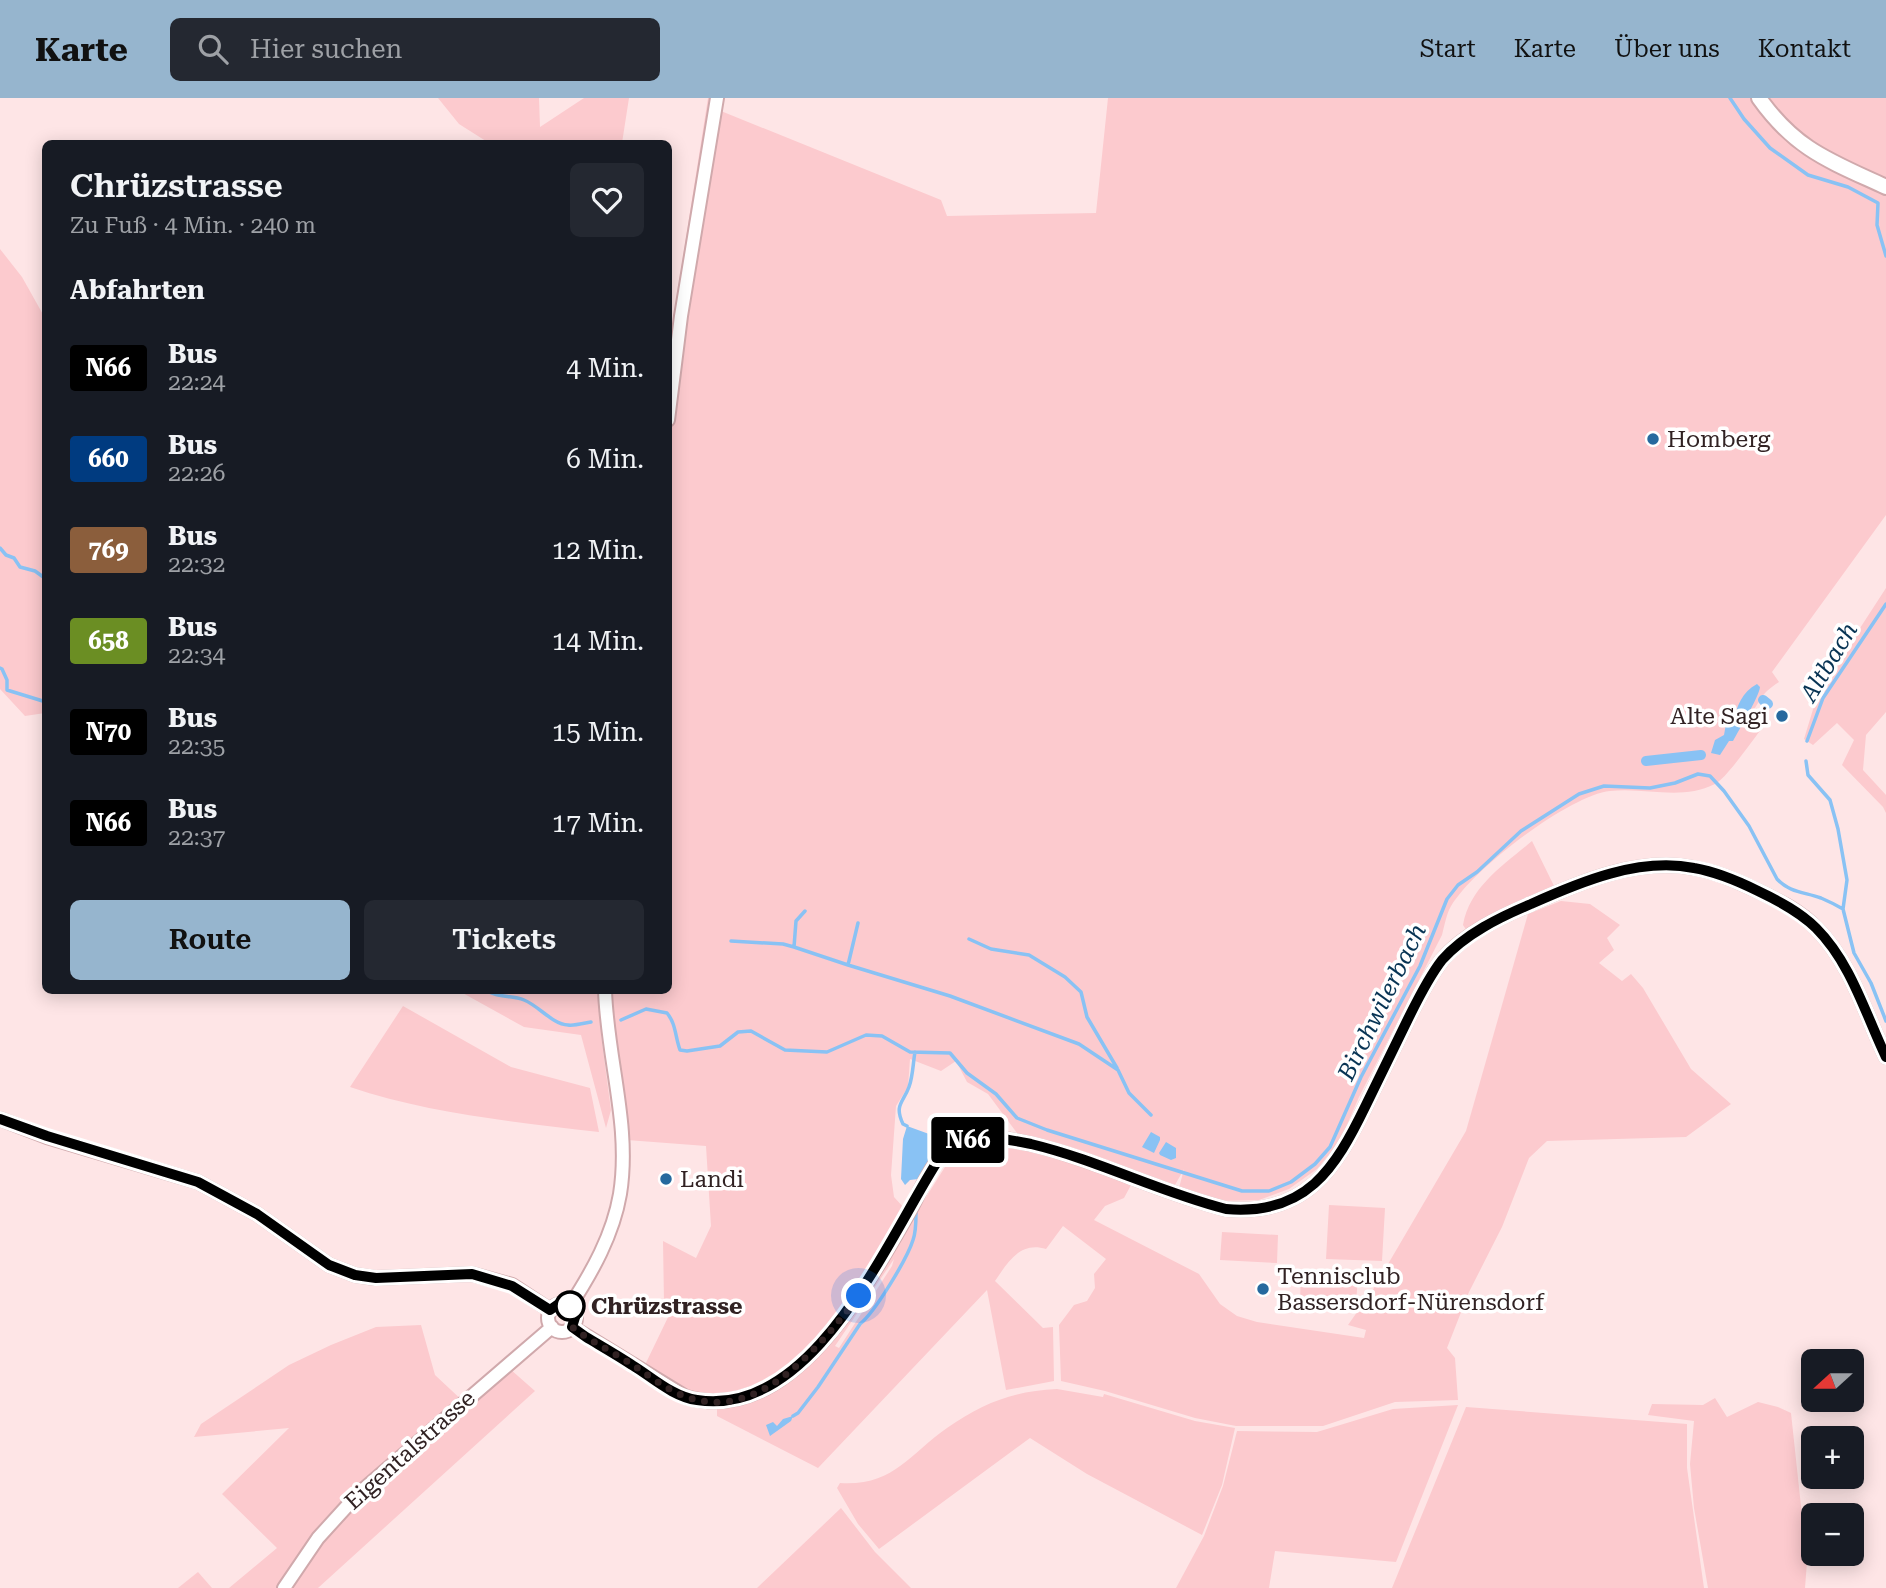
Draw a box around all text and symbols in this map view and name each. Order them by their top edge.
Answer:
search box [170,18,660,81]
text: Karte [35,30,128,69]
icon: search [194,30,232,68]
text: Hier suchen [250,34,402,64]
text: Start [1420,35,1476,63]
text: Karte [1514,35,1576,63]
text: Über uns [1614,35,1720,63]
text: Kontakt [1758,35,1851,63]
button: heart [570,163,644,237]
text: Chrüzstrasse [70,166,283,205]
text: Zu Fuß · 4 Min. · 240 m [70,212,316,239]
text: Abfahrten [70,275,205,305]
text: Bus [168,339,217,369]
text: 4 Min. [566,353,644,383]
text: N66 [86,354,131,382]
text: 22:24 [168,369,225,396]
place label: Homberg [1667,426,1770,453]
text: Bus [168,430,217,460]
marker: Homberg [1645,431,1661,447]
text: 6 Min. [566,444,644,474]
text: 660 [88,445,129,473]
text: 22:26 [168,460,225,487]
text: Bus [168,521,217,551]
text: 12 Min. [552,535,644,565]
text: 769 [88,536,129,564]
text: 22:32 [168,551,225,578]
text: Bus [168,612,217,642]
water label: Altbach [1794,617,1863,708]
text: 14 Min. [552,626,644,656]
text: 658 [88,627,129,655]
text: 22:34 [168,642,225,669]
text: Bus [168,703,217,733]
place label: Alte Sagi [1670,703,1768,730]
marker: Alte Sagi [1774,708,1790,724]
text: 15 Min. [552,717,644,747]
text: N70 [86,718,131,746]
text: 22:35 [168,733,225,760]
text: Bus [168,794,217,824]
text: 17 Min. [552,808,644,838]
text: N66 [86,809,131,837]
text: 22:37 [168,824,225,851]
button: Route [70,900,350,980]
button: Tickets [364,900,644,980]
water label: Birchwilerbach [1332,919,1432,1086]
line badge: N66 [928,1117,1008,1163]
text: N66 [945,1126,991,1154]
place label: Landi [680,1166,744,1193]
marker: Landi [658,1171,674,1187]
place label: Tennisclub Bassersdorf-Nürensdorf [1277,1263,1545,1316]
your location [841,1278,876,1313]
marker: Tennisclub Bassersdorf-Nürensdorf [1255,1281,1271,1297]
marker: Chrüzstrasse [555,1291,585,1321]
place label: Chrüzstrasse [591,1293,743,1320]
north arrow [1801,1349,1864,1412]
map controls [1801,1349,1864,1566]
street label: Eigentalstrasse [339,1385,481,1515]
button: + [1801,1426,1864,1489]
button: − [1801,1503,1864,1566]

